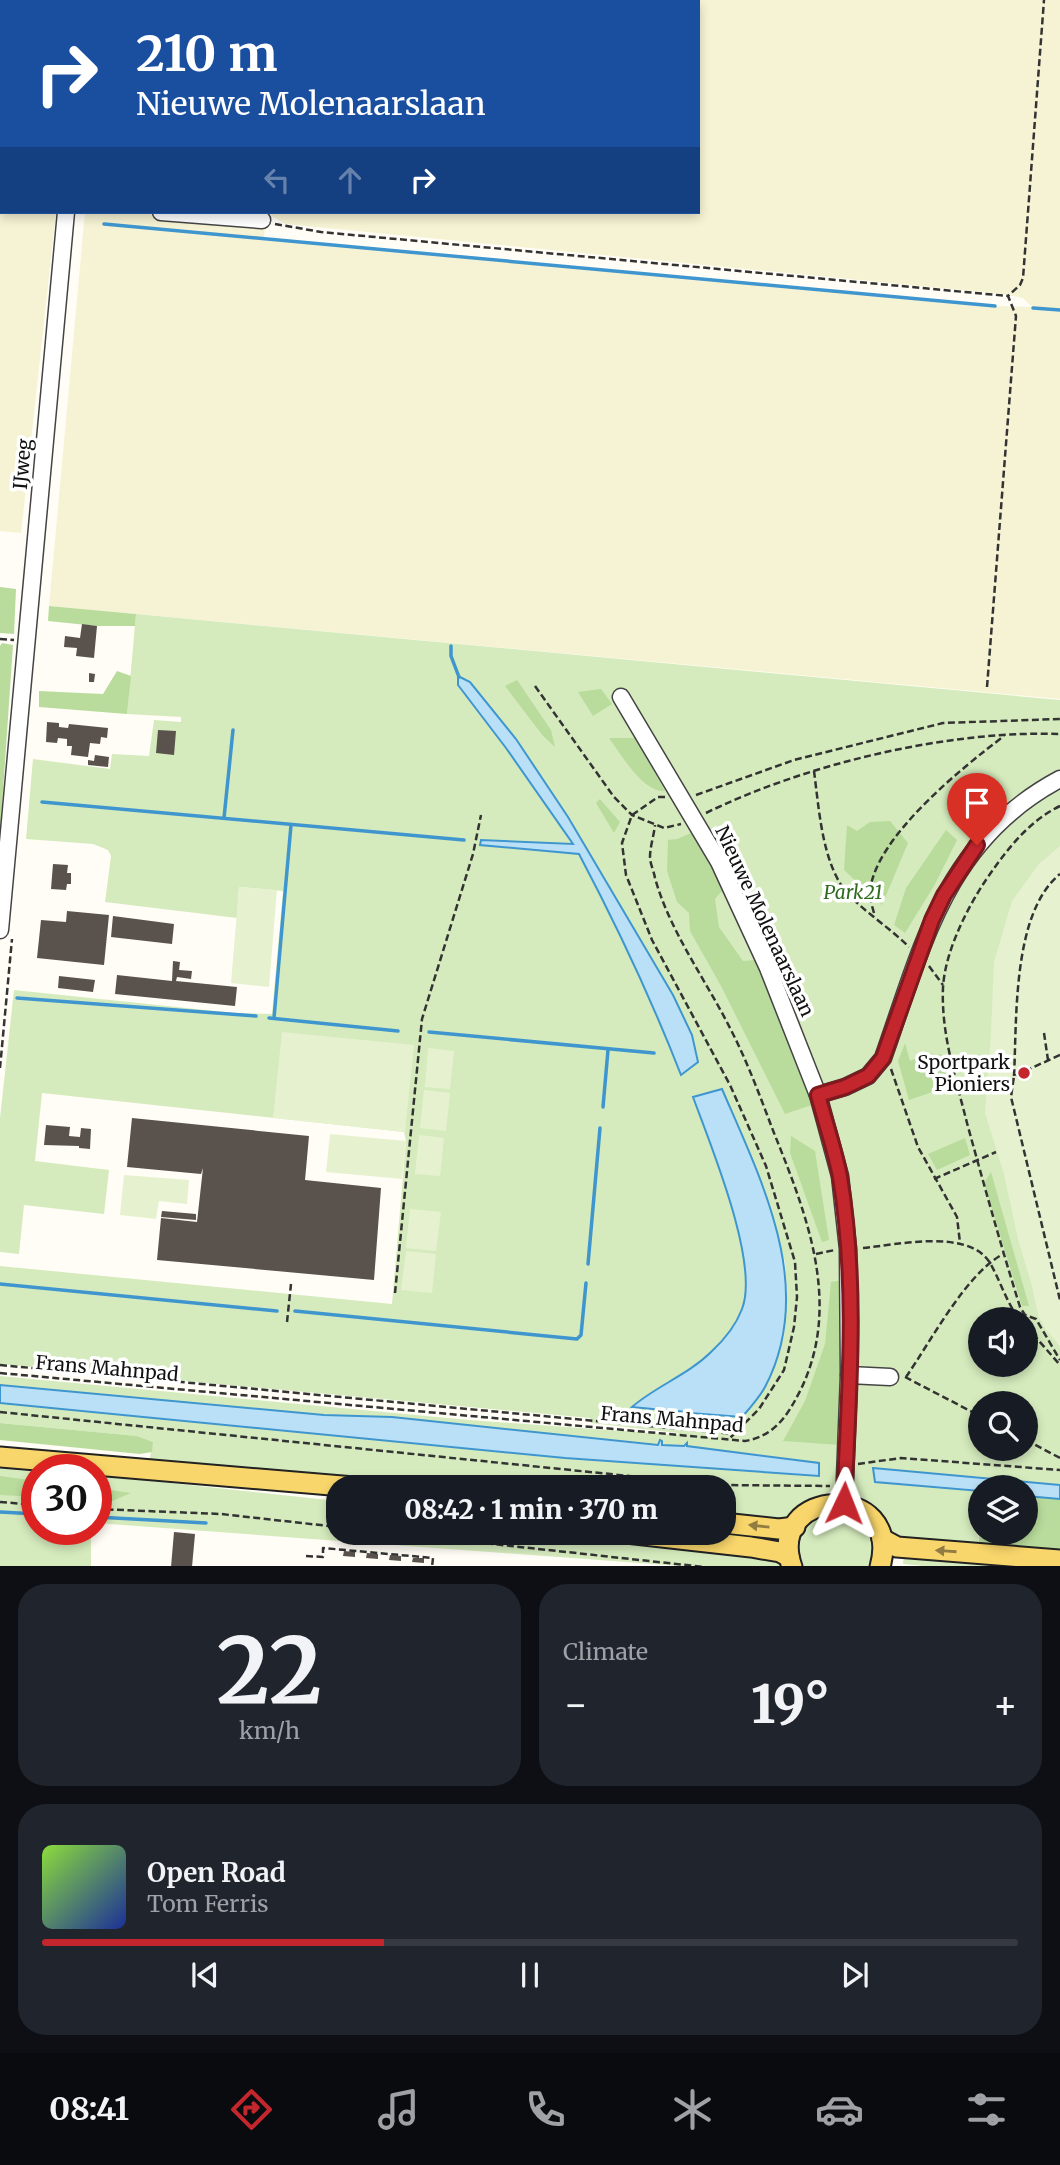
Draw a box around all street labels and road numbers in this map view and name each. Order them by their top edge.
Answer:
street label: IJweg [8,437,36,490]
street label: Nieuwe Molenaarslaan [710,822,820,1021]
street label: Frans Mahnpad [34,1350,180,1386]
street label: Frans Mahnpad [599,1401,745,1437]

